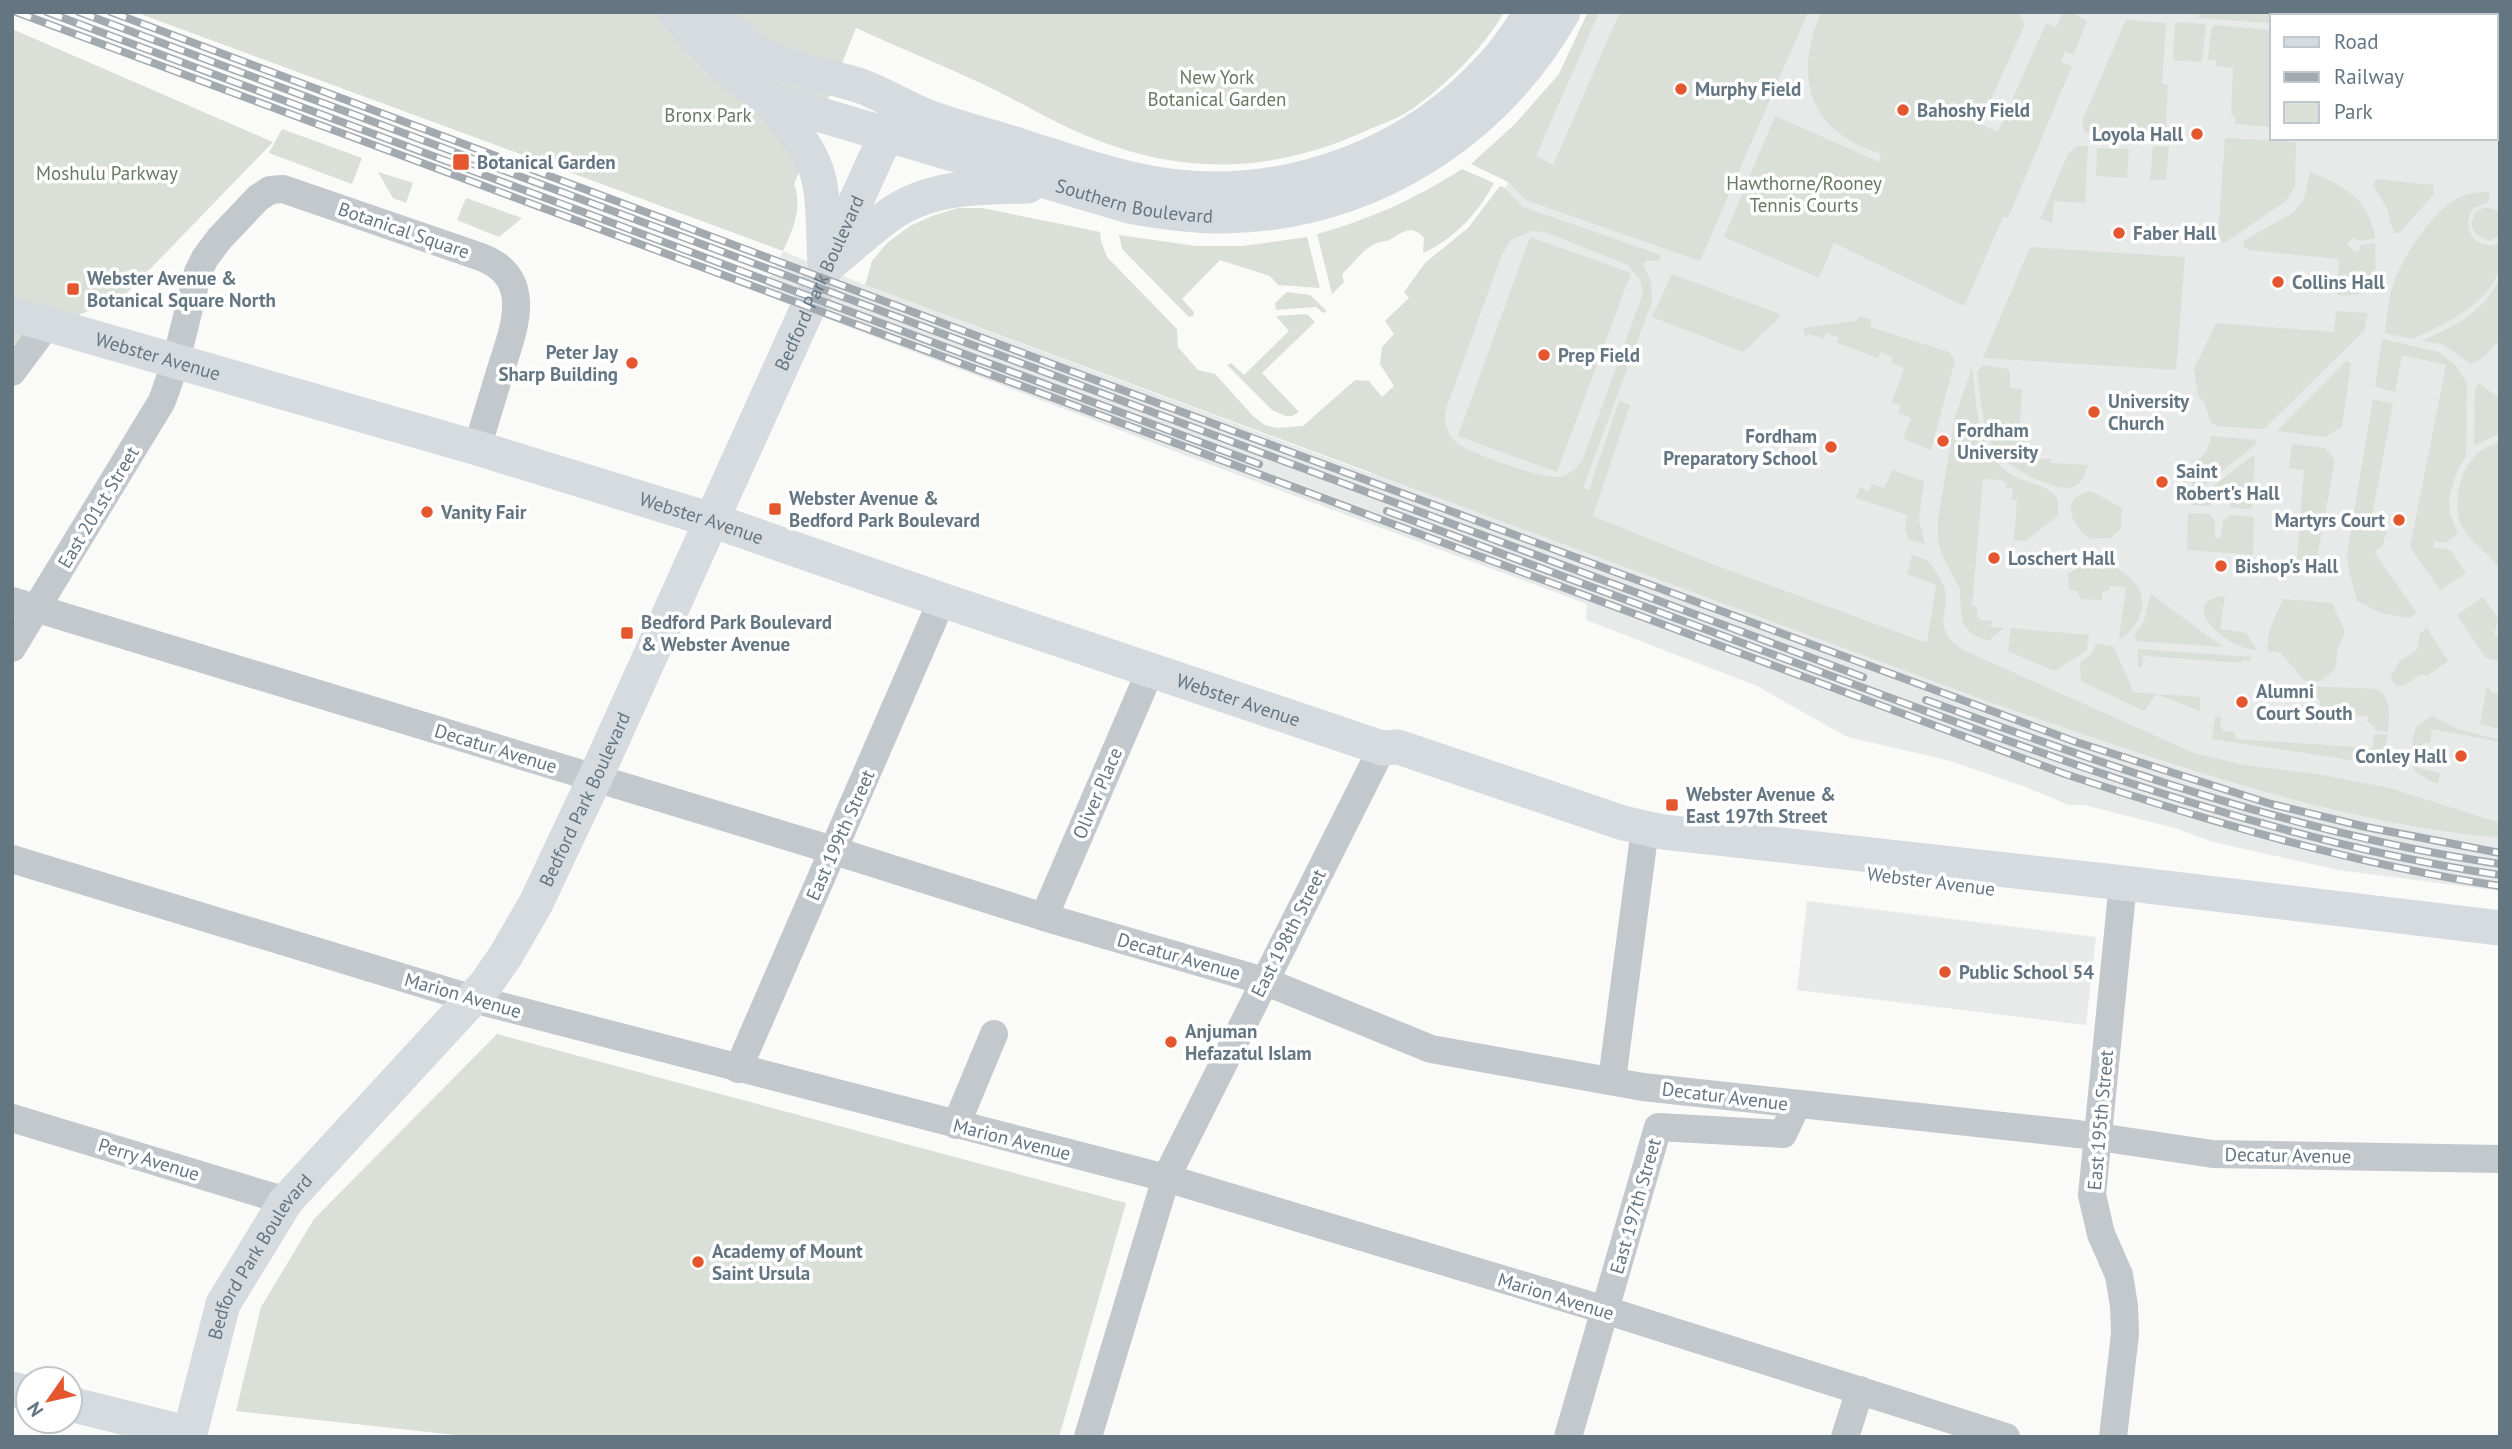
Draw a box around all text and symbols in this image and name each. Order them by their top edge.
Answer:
legend [2270,14,2498,140]
text: Road [2334,28,2378,55]
text: Railway [2334,63,2404,90]
park label: New York Botanical Garden [1147,65,1287,111]
place label: Murphy Field [1695,77,1801,101]
marker: Murphy Field [1673,81,1689,97]
place label: Bahoshy Field [1917,98,2030,122]
text: Park [2334,98,2373,125]
marker: Bahoshy Field [1895,102,1911,118]
park label: Bronx Park [664,103,752,127]
place label: Loyola Hall [2092,122,2183,146]
marker: Loyola Hall [2189,126,2205,142]
place label: Botanical Garden [477,150,616,174]
marker: Botanical Garden [451,152,471,172]
park label: Moshulu Parkway [36,161,178,185]
park label: Hawthorne/Rooney Tennis Courts [1726,171,1882,217]
street label: Southern Boulevard [1053,173,1214,228]
street label: Bedford Park Boulevard [769,191,869,374]
street label: Botanical Square [335,196,473,264]
place label: Faber Hall [2133,221,2217,245]
marker: Faber Hall [2111,225,2127,241]
place label: Webster Avenue & Botanical Square North [87,266,276,312]
place label: Collins Hall [2292,270,2385,294]
marker: Collins Hall [2270,274,2286,290]
marker: Webster Avenue & Botanical Square North [65,281,81,297]
street label: Webster Avenue [93,327,223,385]
place label: Peter Jay Sharp Building [498,340,619,386]
place label: Prep Field [1558,343,1640,367]
marker: Prep Field [1536,347,1552,363]
marker: Peter Jay Sharp Building [624,355,640,371]
place label: University Church [2108,389,2190,435]
marker: University Church [2086,404,2102,420]
place label: Fordham University [1957,418,2039,464]
place label: Fordham Preparatory School [1663,424,1817,470]
marker: Fordham University [1935,433,1951,449]
marker: Fordham Preparatory School [1823,439,1839,455]
street label: East 201st Street [52,441,144,572]
place label: Saint Robert's Hall [2176,459,2280,505]
marker: Saint Robert's Hall [2154,474,2170,490]
place label: Webster Avenue & Bedford Park Boulevard [789,486,980,532]
street label: Webster Avenue [636,487,767,549]
place label: Vanity Fair [440,500,527,524]
marker: Webster Avenue & Bedford Park Boulevard [767,501,783,517]
marker: Vanity Fair [419,504,435,520]
place label: Martyrs Court [2274,508,2385,532]
marker: Martyrs Court [2391,512,2407,528]
place label: Loschert Hall [2008,546,2116,570]
marker: Loschert Hall [1986,550,2002,566]
place label: Bishop's Hall [2235,554,2338,578]
marker: Bishop's Hall [2213,558,2229,574]
place label: Bedford Park Boulevard & Webster Avenue [641,610,832,656]
marker: Bedford Park Boulevard & Webster Avenue [619,625,635,641]
street label: Webster Avenue [1173,668,1303,732]
place label: Alumni Court South [2256,679,2353,725]
marker: Alumni Court South [2234,694,2250,710]
street label: Bedford Park Boulevard [534,708,635,890]
street label: Decatur Avenue [432,718,560,778]
street label: Oliver Place [1067,744,1127,842]
place label: Conley Hall [2355,744,2447,768]
marker: Conley Hall [2453,748,2469,764]
street label: East 199th Street [800,765,880,904]
place label: Webster Avenue & East 197th Street [1686,782,1836,828]
marker: Webster Avenue & East 197th Street [1664,797,1680,813]
street label: Webster Avenue [1866,861,1996,901]
street label: East 198th Street [1245,864,1331,1001]
street label: Decatur Avenue [1115,927,1243,985]
place label: Public School 54 [1959,960,2094,984]
marker: Public School 54 [1937,964,1953,980]
street label: Marion Avenue [402,967,524,1023]
place label: Anjuman Hefazatul Islam [1185,1019,1312,1065]
marker: Anjuman Hefazatul Islam [1163,1034,1179,1050]
street label: East 195th Street [2082,1048,2118,1191]
street label: Decatur Avenue [1661,1076,1789,1116]
street label: Marion Avenue [951,1113,1073,1165]
street label: Perry Avenue [96,1132,202,1186]
street label: East 197th Street [1604,1135,1666,1277]
street label: Decatur Avenue [2224,1142,2352,1168]
street label: Bedford Park Boulevard [202,1169,317,1342]
place label: Academy of Mount Saint Ursula [712,1239,863,1285]
marker: Academy of Mount Saint Ursula [690,1254,706,1270]
street label: Marion Avenue [1495,1267,1617,1325]
north arrow [14,1365,84,1435]
text: N [21,1398,48,1421]

